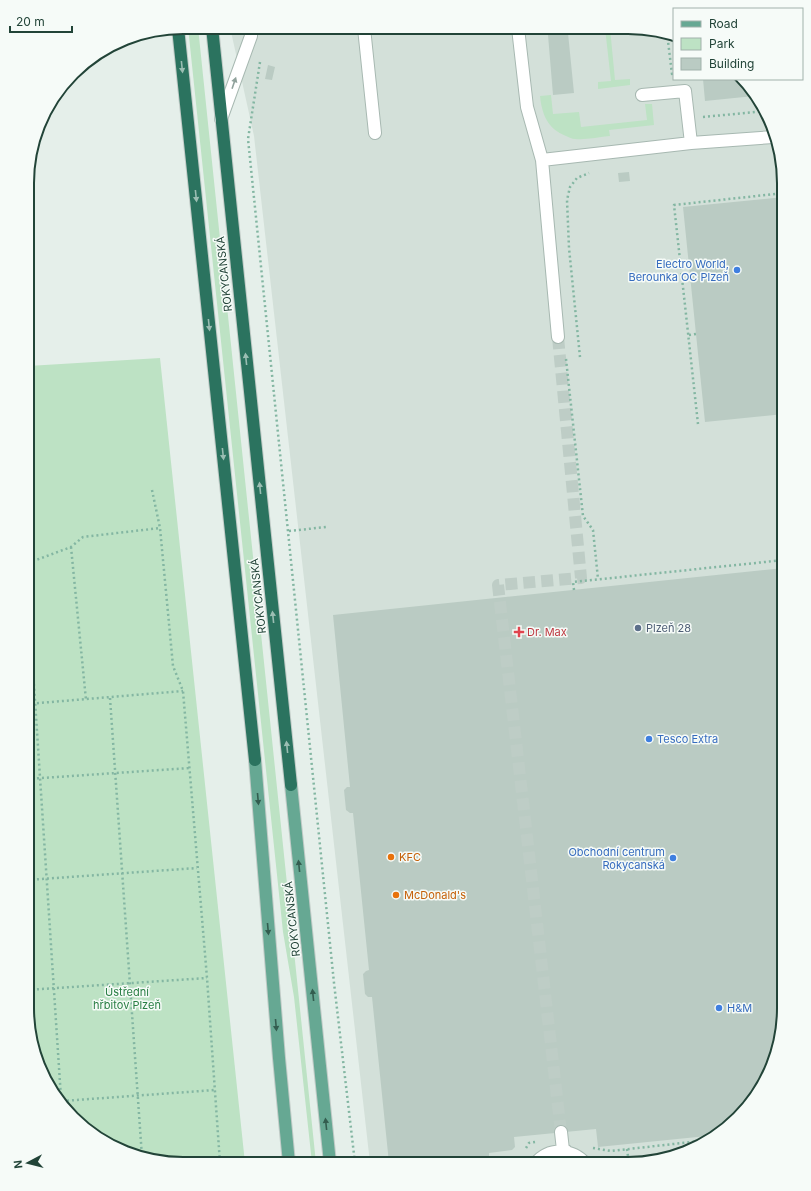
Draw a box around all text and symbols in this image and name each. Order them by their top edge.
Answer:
scale bar [10,8,72,34]
legend [673,8,803,80]
text: 20 m [16,14,45,29]
text: Road [709,16,738,31]
text: Park [709,36,735,51]
text: Building [709,56,754,71]
one-way arrow [179,60,185,73]
one-way arrow [232,76,238,88]
one-way arrow [192,190,199,202]
street label: ROKYCANSKÁ [213,235,235,312]
place label: Electro World, Berounka OC Plzeň [628,257,729,284]
marker: Electro World, Berounka OC Plzeň [732,265,742,275]
one-way arrow [206,319,212,331]
one-way arrow [243,353,250,365]
one-way arrow [219,448,226,460]
one-way arrow [257,482,263,494]
street label: ROKYCANSKÁ [247,557,269,634]
one-way arrow [270,611,277,623]
place label: Plzeň 28 [646,621,691,635]
marker: Plzeň 28 [633,623,643,633]
place label: Dr. Max [527,625,567,639]
marker: Dr. Max [514,627,524,637]
place label: Tesco Extra [657,732,718,746]
marker: Tesco Extra [644,734,654,744]
one-way arrow [283,741,290,753]
one-way arrow [254,793,261,805]
place label: Obchodní centrum Rokycanská [568,845,665,872]
place label: KFC [399,850,421,864]
marker: KFC [386,852,396,862]
marker: Obchodní centrum Rokycanská [668,853,678,863]
one-way arrow [296,860,302,872]
street label: ROKYCANSKÁ [281,880,303,957]
place label: McDonald's [404,888,466,902]
marker: McDonald's [391,890,401,900]
one-way arrow [265,923,272,935]
park label: Ústřední hřbitov Plzeň [93,985,161,1012]
one-way arrow [309,989,316,1001]
place label: H&M [727,1001,752,1015]
marker: H&M [714,1003,724,1013]
one-way arrow [273,1019,280,1031]
one-way arrow [323,1118,329,1130]
north arrow [8,1143,48,1183]
text: N [11,1159,26,1169]

